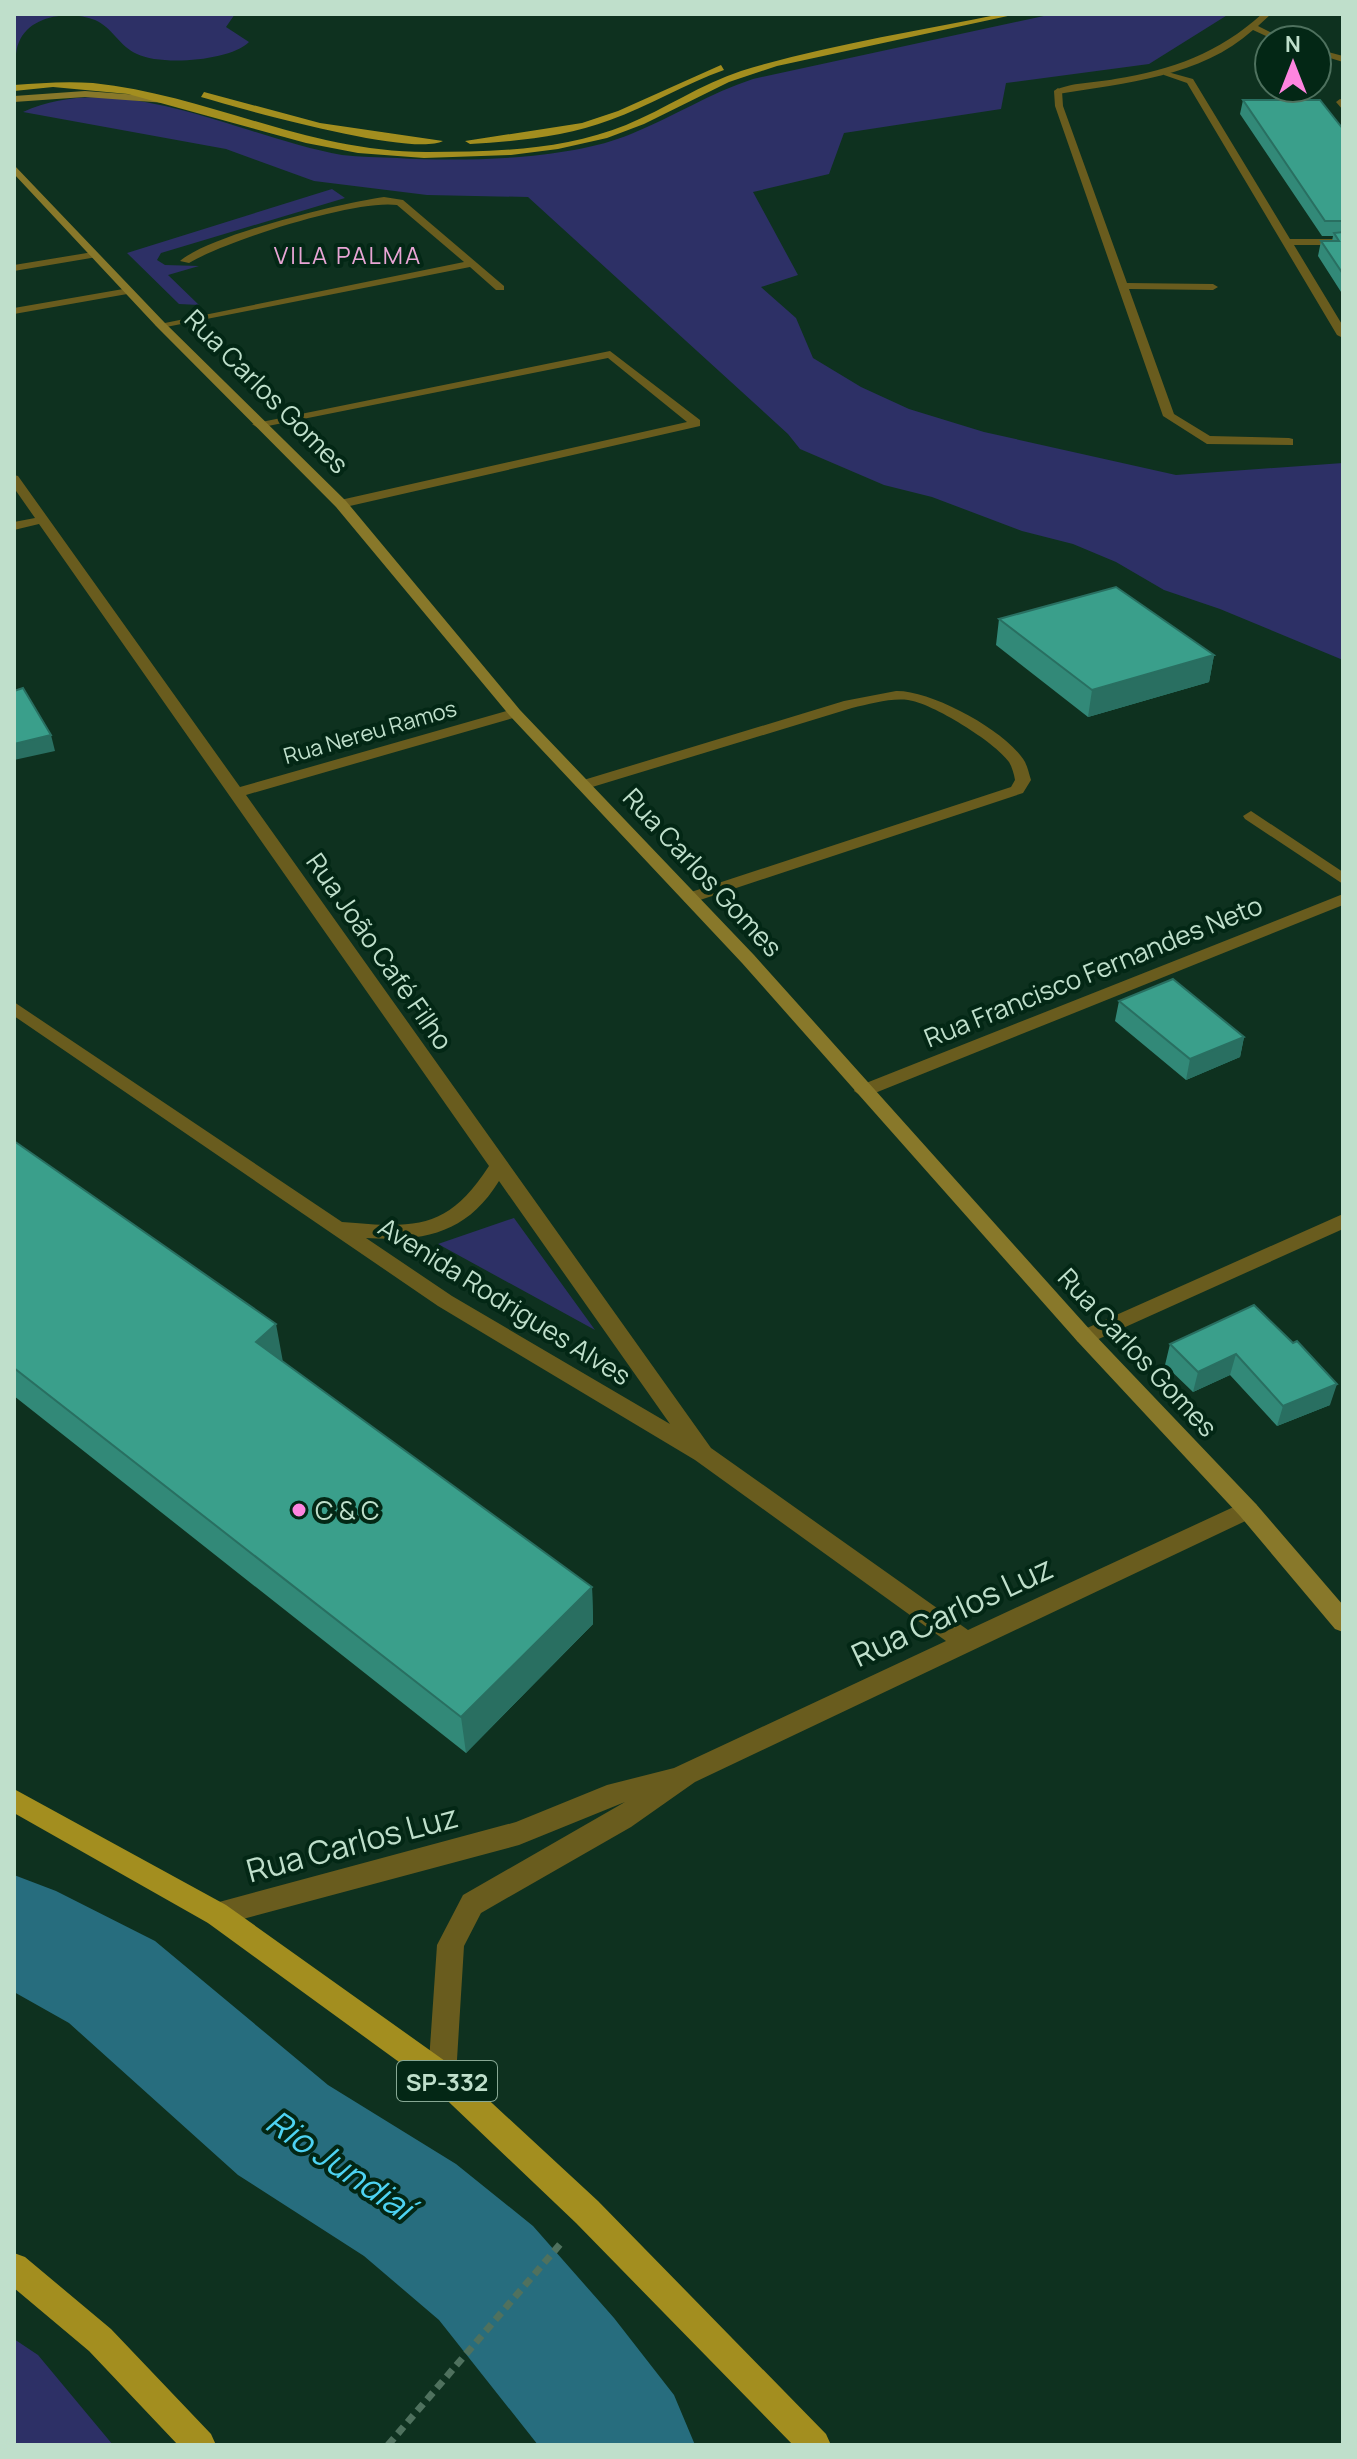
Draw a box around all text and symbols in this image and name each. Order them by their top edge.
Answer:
north arrow [1253,24,1333,104]
text: N [1285,29,1301,59]
district label: VILA PALMA [274,238,422,271]
street label: Rua Carlos Gomes [177,301,357,481]
street label: Rua Nereu Ramos [280,693,460,771]
street label: Rua Carlos Gomes [615,780,791,964]
street label: Rua João Café Filho [299,845,461,1057]
street label: Rua Francisco Fernandes Neto [919,887,1267,1055]
street label: Avenida Rodrigues Alves [372,1209,638,1393]
street label: Rua Carlos Gomes [1050,1260,1226,1444]
place label: C & C [315,1492,380,1528]
marker: C & C [290,1501,308,1519]
street label: Rua Carlos Luz [844,1545,1060,1677]
street label: Rua Carlos Luz [241,1794,463,1892]
road number: SP-332 [397,2061,497,2101]
water label: Rio Jundiaí [258,2098,427,2233]

